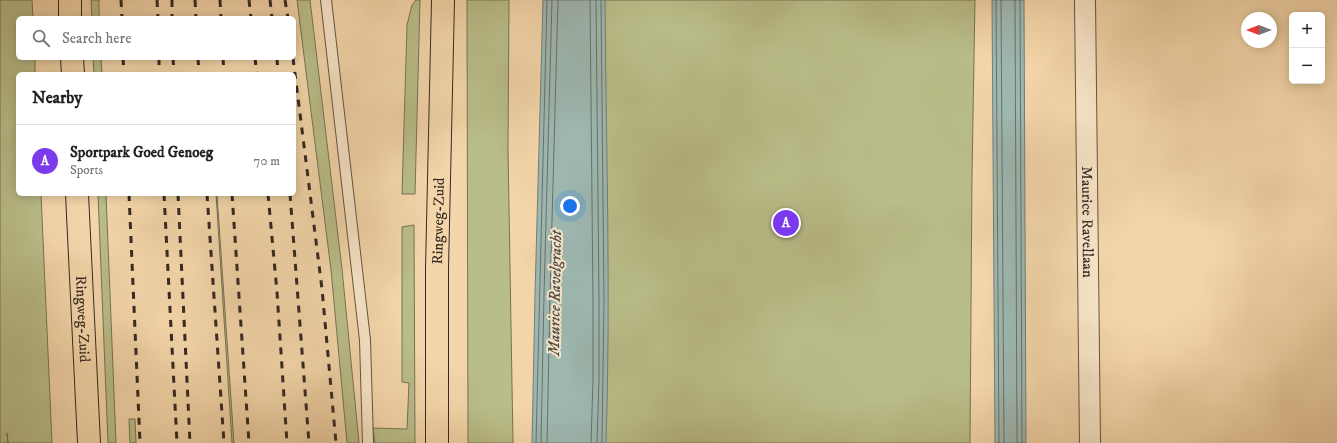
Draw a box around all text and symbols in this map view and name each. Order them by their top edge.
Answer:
north arrow [1241,12,1277,48]
map controls [1289,12,1325,84]
button: + [1289,12,1325,48]
search box [16,16,296,60]
icon: search [30,27,52,49]
text: Search here [62,29,131,48]
button: − [1289,48,1325,84]
text: Nearby [32,87,82,109]
text: Sportpark Goed Genoeg [70,143,213,162]
text: A [41,153,49,169]
text: 70 m [254,153,280,169]
text: Sports [70,162,103,178]
street label: Maurice Ravellaan [1077,166,1098,278]
street label: Ringweg-Zuid [428,177,449,265]
your location [560,196,580,216]
pin: A [773,208,799,238]
water label: Maurice Ravelgracht [544,229,566,357]
street label: Ringweg-Zuid [71,275,95,363]

